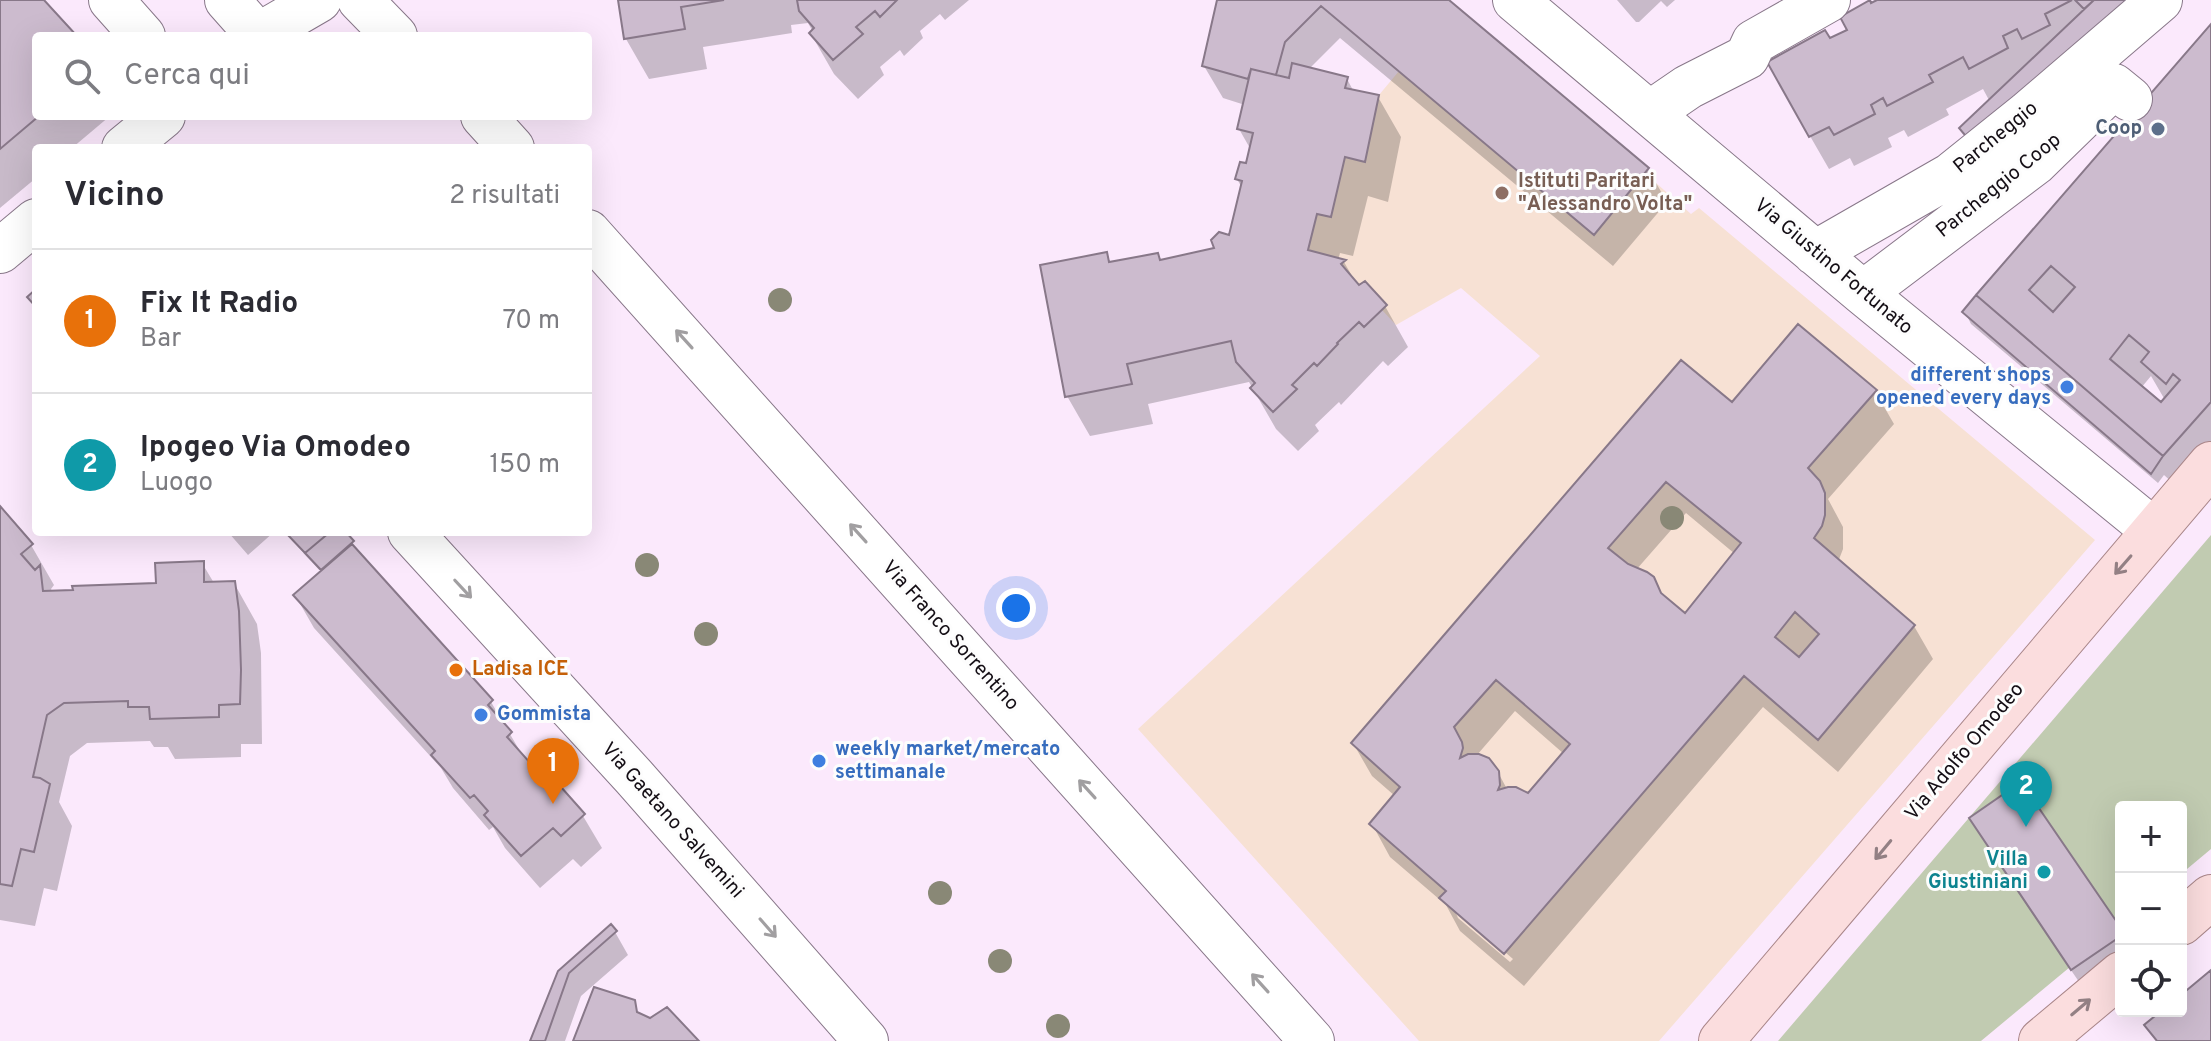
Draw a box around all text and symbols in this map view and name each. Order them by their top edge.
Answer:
search box [32,32,592,120]
icon: search [60,54,104,98]
text: Cerca qui [124,58,250,95]
street label: Parcheggio [1948,96,2044,180]
place label: Coop [2095,116,2142,142]
marker: Coop [2149,120,2167,138]
street label: Parcheggio Coop [1931,128,2067,244]
place label: Istituti Paritari "Alessandro Volta" [1518,169,1692,218]
text: Vicino [64,175,164,218]
text: 2 risultati [449,180,560,213]
marker: Istituti Paritari "Alessandro Volta" [1493,184,1511,202]
street label: Via Giustino Fortunato [1748,193,1918,341]
text: Fix It Radio [140,286,298,323]
text: 1 [85,305,95,338]
text: 70 m [502,305,560,338]
text: Bar [140,323,181,356]
one-way arrow [676,329,694,349]
place label: different shops opened every days [1876,363,2051,412]
marker: different shops opened every days [2058,378,2076,396]
text: Ipogeo Via Omodeo [140,430,411,467]
text: 2 [82,449,98,482]
text: 150 m [489,449,560,482]
text: Luogo [140,467,213,500]
one-way arrow [849,523,867,543]
street label: Via Franco Sorrentino [876,555,1024,717]
one-way arrow [2114,555,2132,575]
one-way arrow [453,579,471,599]
your location [996,588,1036,628]
place label: Ladisa ICE [472,657,569,683]
marker: Ladisa ICE [447,661,465,679]
street label: Via Adolfo Omodeo [1900,678,2030,826]
place label: Gommista [497,702,591,728]
marker: Gommista [472,706,490,724]
place label: weekly market/mercato settimanale [835,737,1060,786]
pin: 1 [527,738,579,804]
street label: Via Gaetano Salvemini [595,738,749,904]
marker: weekly market/mercato settimanale [810,752,828,770]
pin: 2 [2000,761,2052,827]
one-way arrow [1078,779,1097,800]
map controls [2115,801,2187,1017]
button: + [2115,801,2187,873]
one-way arrow [1874,839,1892,859]
place label: Villa Giustiniani [1928,847,2028,896]
marker: Villa Giustiniani [2035,863,2053,881]
button: − [2115,873,2187,945]
one-way arrow [758,918,776,938]
button: locate [2115,945,2187,1017]
one-way arrow [1252,973,1270,993]
one-way arrow [2070,998,2091,1016]

